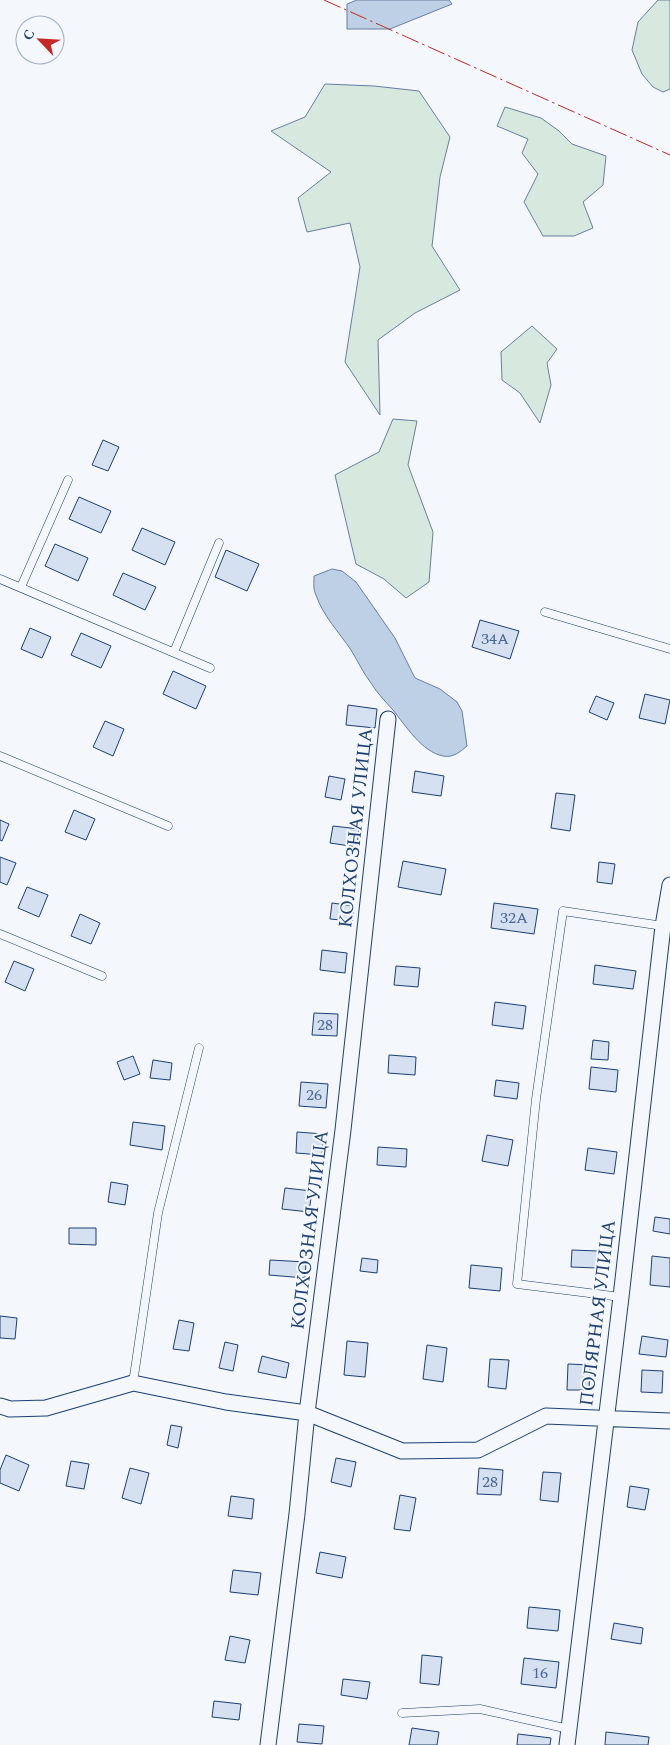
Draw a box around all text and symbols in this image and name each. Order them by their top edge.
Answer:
north arrow [15,15,65,65]
text: С [17,26,40,44]
house number: 34А [481,627,509,651]
street label: КОЛХОЗНАЯ УЛИЦА [331,727,381,929]
house number: 32А [500,906,528,930]
house number: 28 [317,1013,333,1037]
house number: 26 [306,1083,322,1107]
street label: КОЛХОЗНАЯ УЛИЦА [283,1129,337,1331]
street label: ПОЛЯРНАЯ УЛИЦА [572,1218,624,1408]
house number: 28 [482,1470,498,1494]
house number: 16 [532,1661,548,1685]

